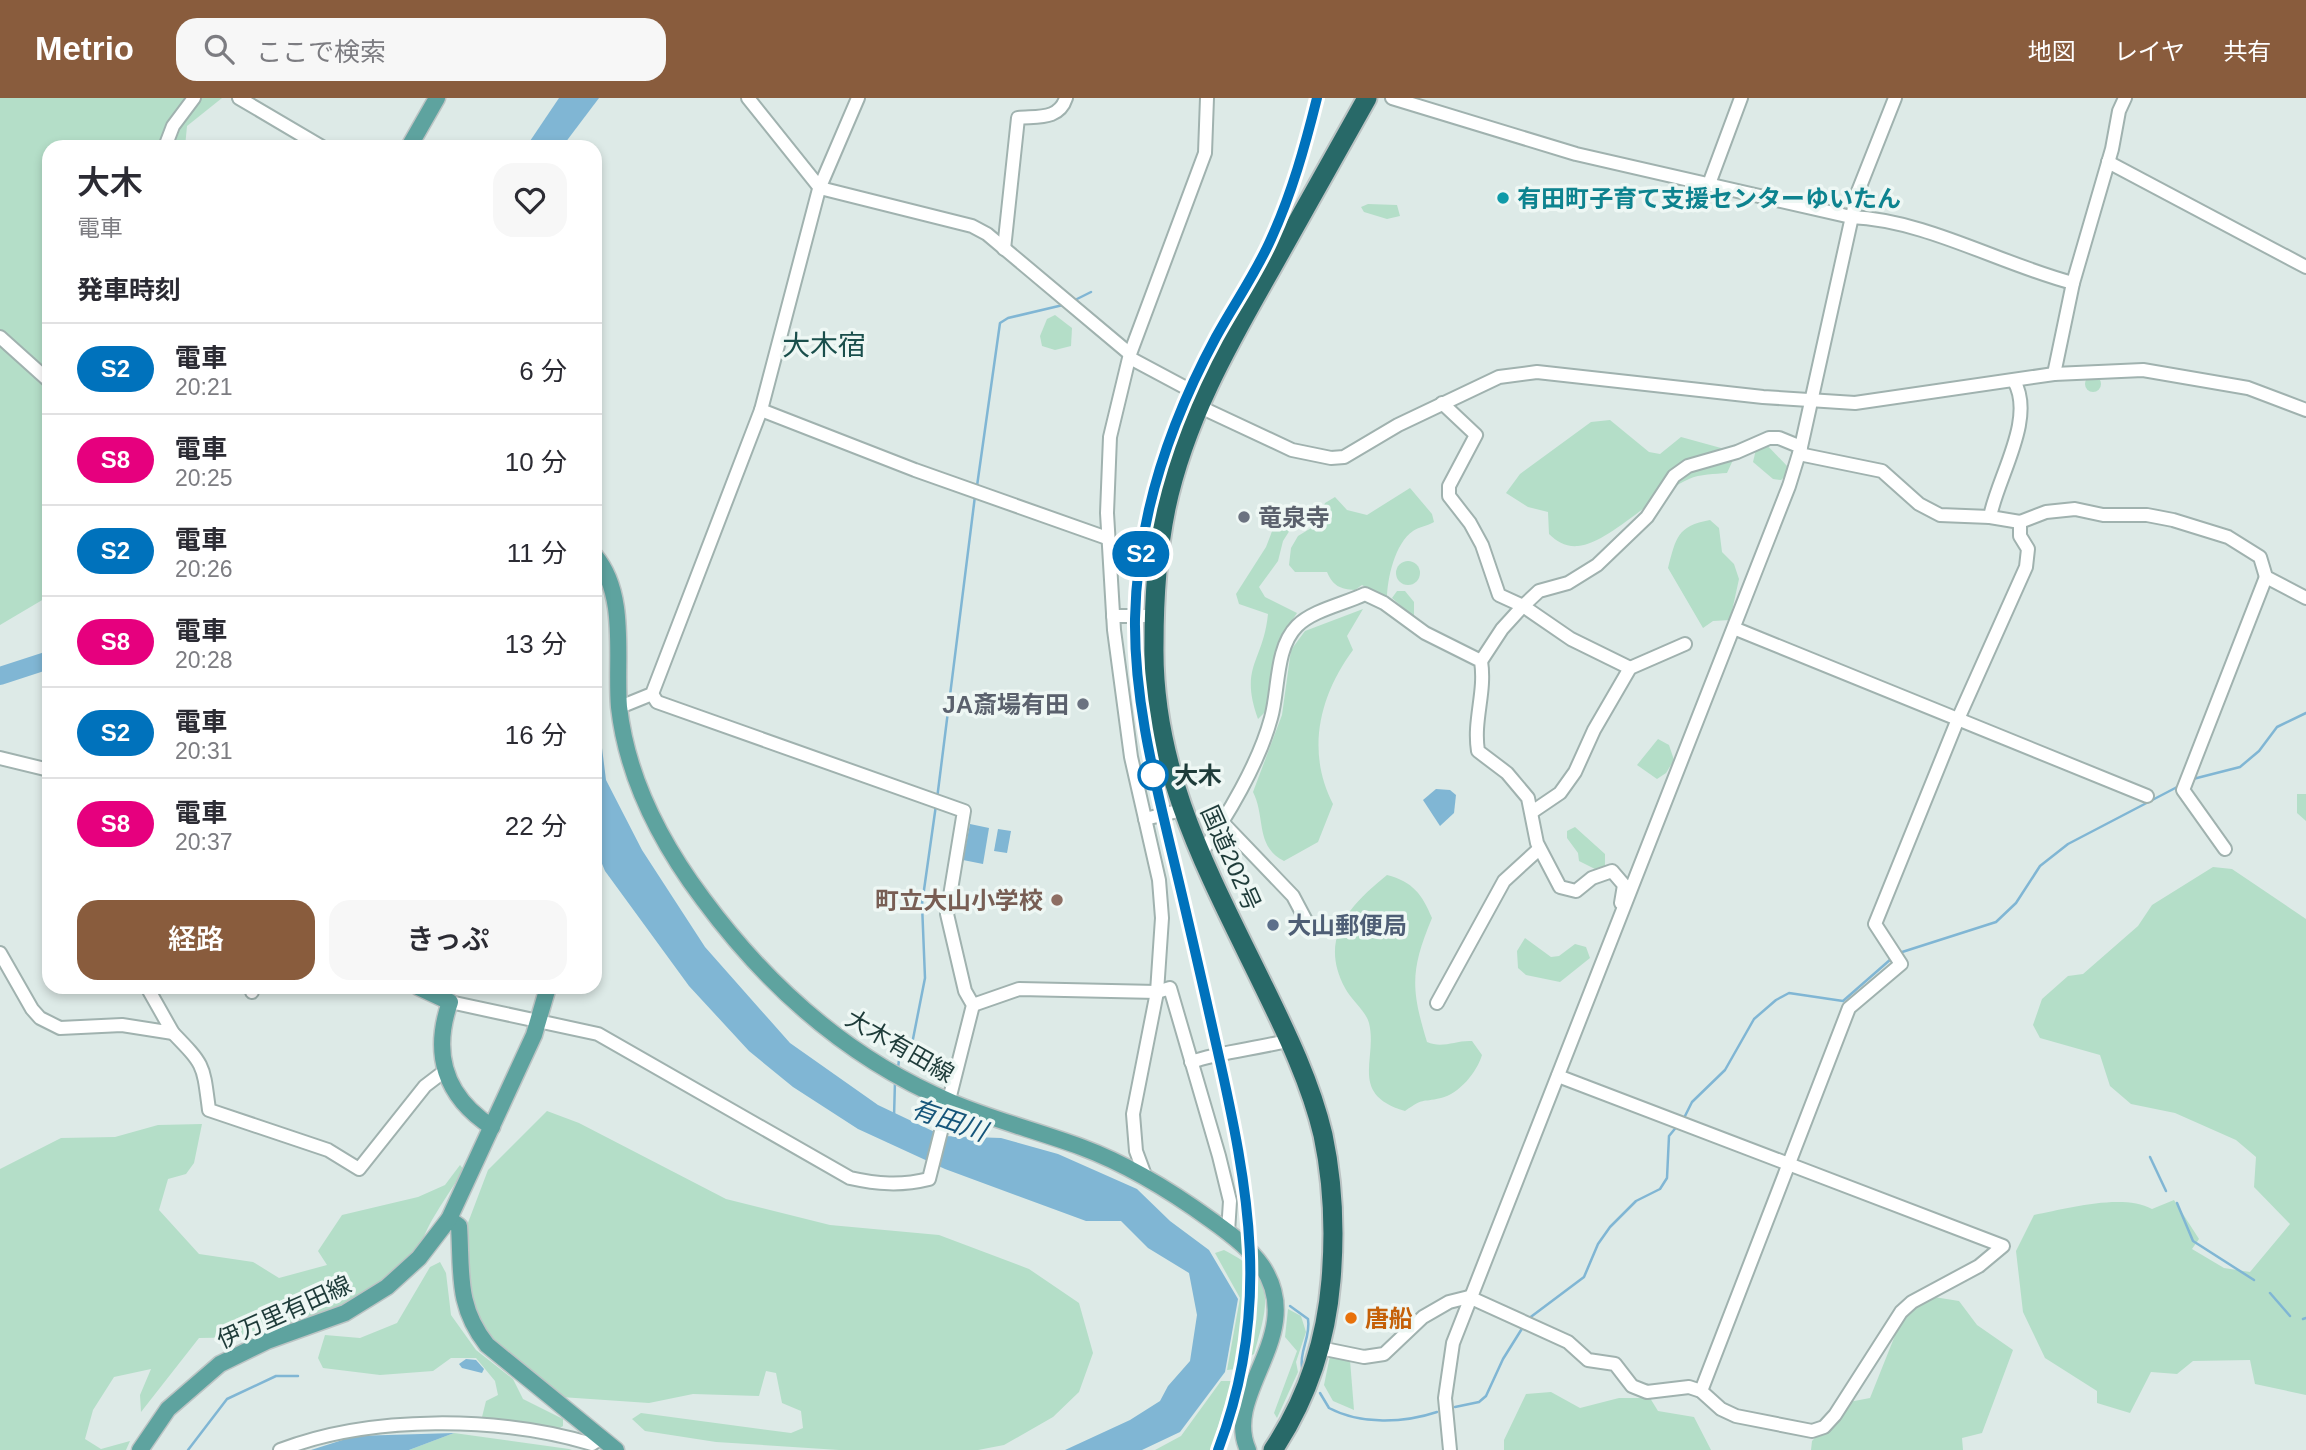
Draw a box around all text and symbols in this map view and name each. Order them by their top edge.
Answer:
search box [176,18,666,81]
text: Metrio [35,30,134,67]
icon: search [200,30,238,68]
text: ここで検索 [256,37,386,67]
text: 地図 [2028,38,2076,65]
text: レイヤ [2114,38,2185,65]
text: 共有 [2223,38,2271,65]
button: heart [493,163,567,237]
text: 大木 [77,164,143,201]
place label: 有田町子育て支援センターゆいたん [1517,185,1901,212]
marker: 有田町子育て支援センターゆいたん [1495,190,1511,206]
text: 電車 [77,215,123,241]
text: 発車時刻 [77,275,181,305]
district label: 大木宿 [782,330,866,361]
text: 電車 [175,343,227,373]
text: S2 [101,355,130,382]
text: 6 分 [519,356,567,386]
text: 20:21 [175,374,233,400]
text: 電車 [175,434,227,464]
text: S8 [101,446,130,473]
text: 10 分 [505,447,567,477]
text: 20:25 [175,465,233,491]
place label: 竜泉寺 [1258,504,1330,531]
marker: 竜泉寺 [1236,509,1252,525]
text: 電車 [175,525,227,555]
line badge: S2 [1110,531,1172,577]
text: S2 [101,537,130,564]
text: 11 分 [507,538,567,568]
text: S2 [1126,540,1156,567]
text: 20:26 [175,556,233,582]
text: 電車 [175,616,227,646]
text: S8 [101,628,130,655]
text: 13 分 [505,629,567,659]
text: 20:28 [175,647,233,673]
place label: JA斎場有田 [942,691,1069,718]
marker: JA斎場有田 [1075,696,1091,712]
text: 電車 [175,707,227,737]
text: S2 [101,719,130,746]
text: 16 分 [505,720,567,750]
text: 20:31 [175,738,233,764]
marker: 大木 [1138,760,1168,790]
place label: 大木 [1174,762,1222,789]
text: 電車 [175,798,227,828]
street label: 国道202号 [1196,801,1266,915]
text: S8 [101,810,130,837]
text: 22 分 [505,811,567,841]
text: 20:37 [175,829,233,855]
place label: 町立大山小学校 [875,887,1043,914]
marker: 町立大山小学校 [1049,892,1065,908]
button: 経路 [77,900,315,980]
button: きっぷ [329,900,567,980]
place label: 大山郵便局 [1287,912,1407,939]
marker: 大山郵便局 [1265,917,1281,933]
street label: 大木有田線 [841,1004,959,1088]
water label: 有田川 [907,1093,994,1148]
street label: 伊万里有田線 [213,1270,355,1354]
place label: 唐船 [1365,1305,1413,1332]
marker: 唐船 [1343,1310,1359,1326]

